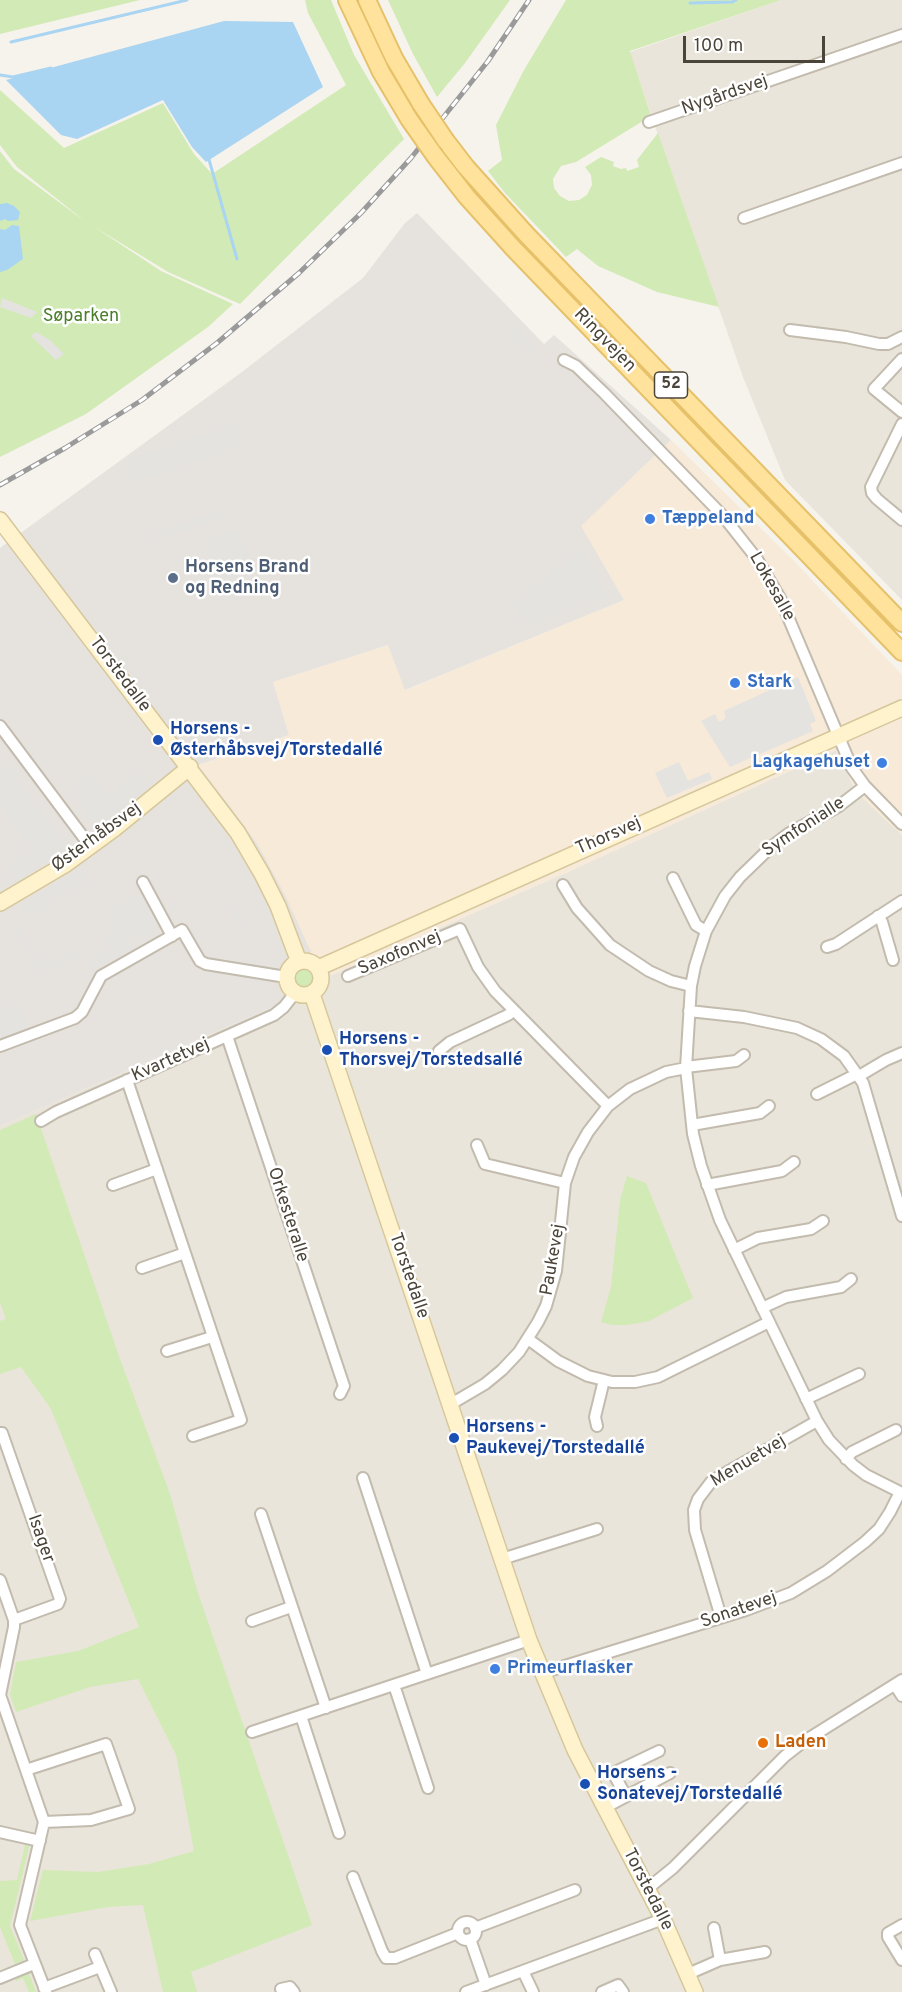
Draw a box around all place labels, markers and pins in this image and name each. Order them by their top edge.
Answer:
place label: Tæppeland [662,508,754,530]
marker: Tæppeland [643,512,657,526]
place label: Horsens Brand og Redning [185,557,309,600]
marker: Horsens Brand og Redning [166,571,180,585]
place label: Stark [747,672,792,694]
marker: Stark [728,676,742,690]
place label: Horsens - Østerhåbsvej/Torstedallé [170,719,383,762]
marker: Horsens - Østerhåbsvej/Torstedallé [151,733,165,747]
place label: Lagkagehuset [752,752,870,774]
marker: Lagkagehuset [875,756,889,770]
place label: Horsens - Thorsvej/Torstedsallé [339,1029,523,1072]
marker: Horsens - Thorsvej/Torstedsallé [320,1043,334,1057]
place label: Horsens - Paukevej/Torstedallé [466,1417,645,1460]
marker: Horsens - Paukevej/Torstedallé [447,1431,461,1445]
place label: Primeurflasker [507,1658,633,1680]
marker: Primeurflasker [488,1662,502,1676]
place label: Laden [775,1732,826,1754]
marker: Laden [756,1736,770,1750]
place label: Horsens - Sonatevej/Torstedallé [597,1763,783,1806]
marker: Horsens - Sonatevej/Torstedallé [578,1777,592,1791]

